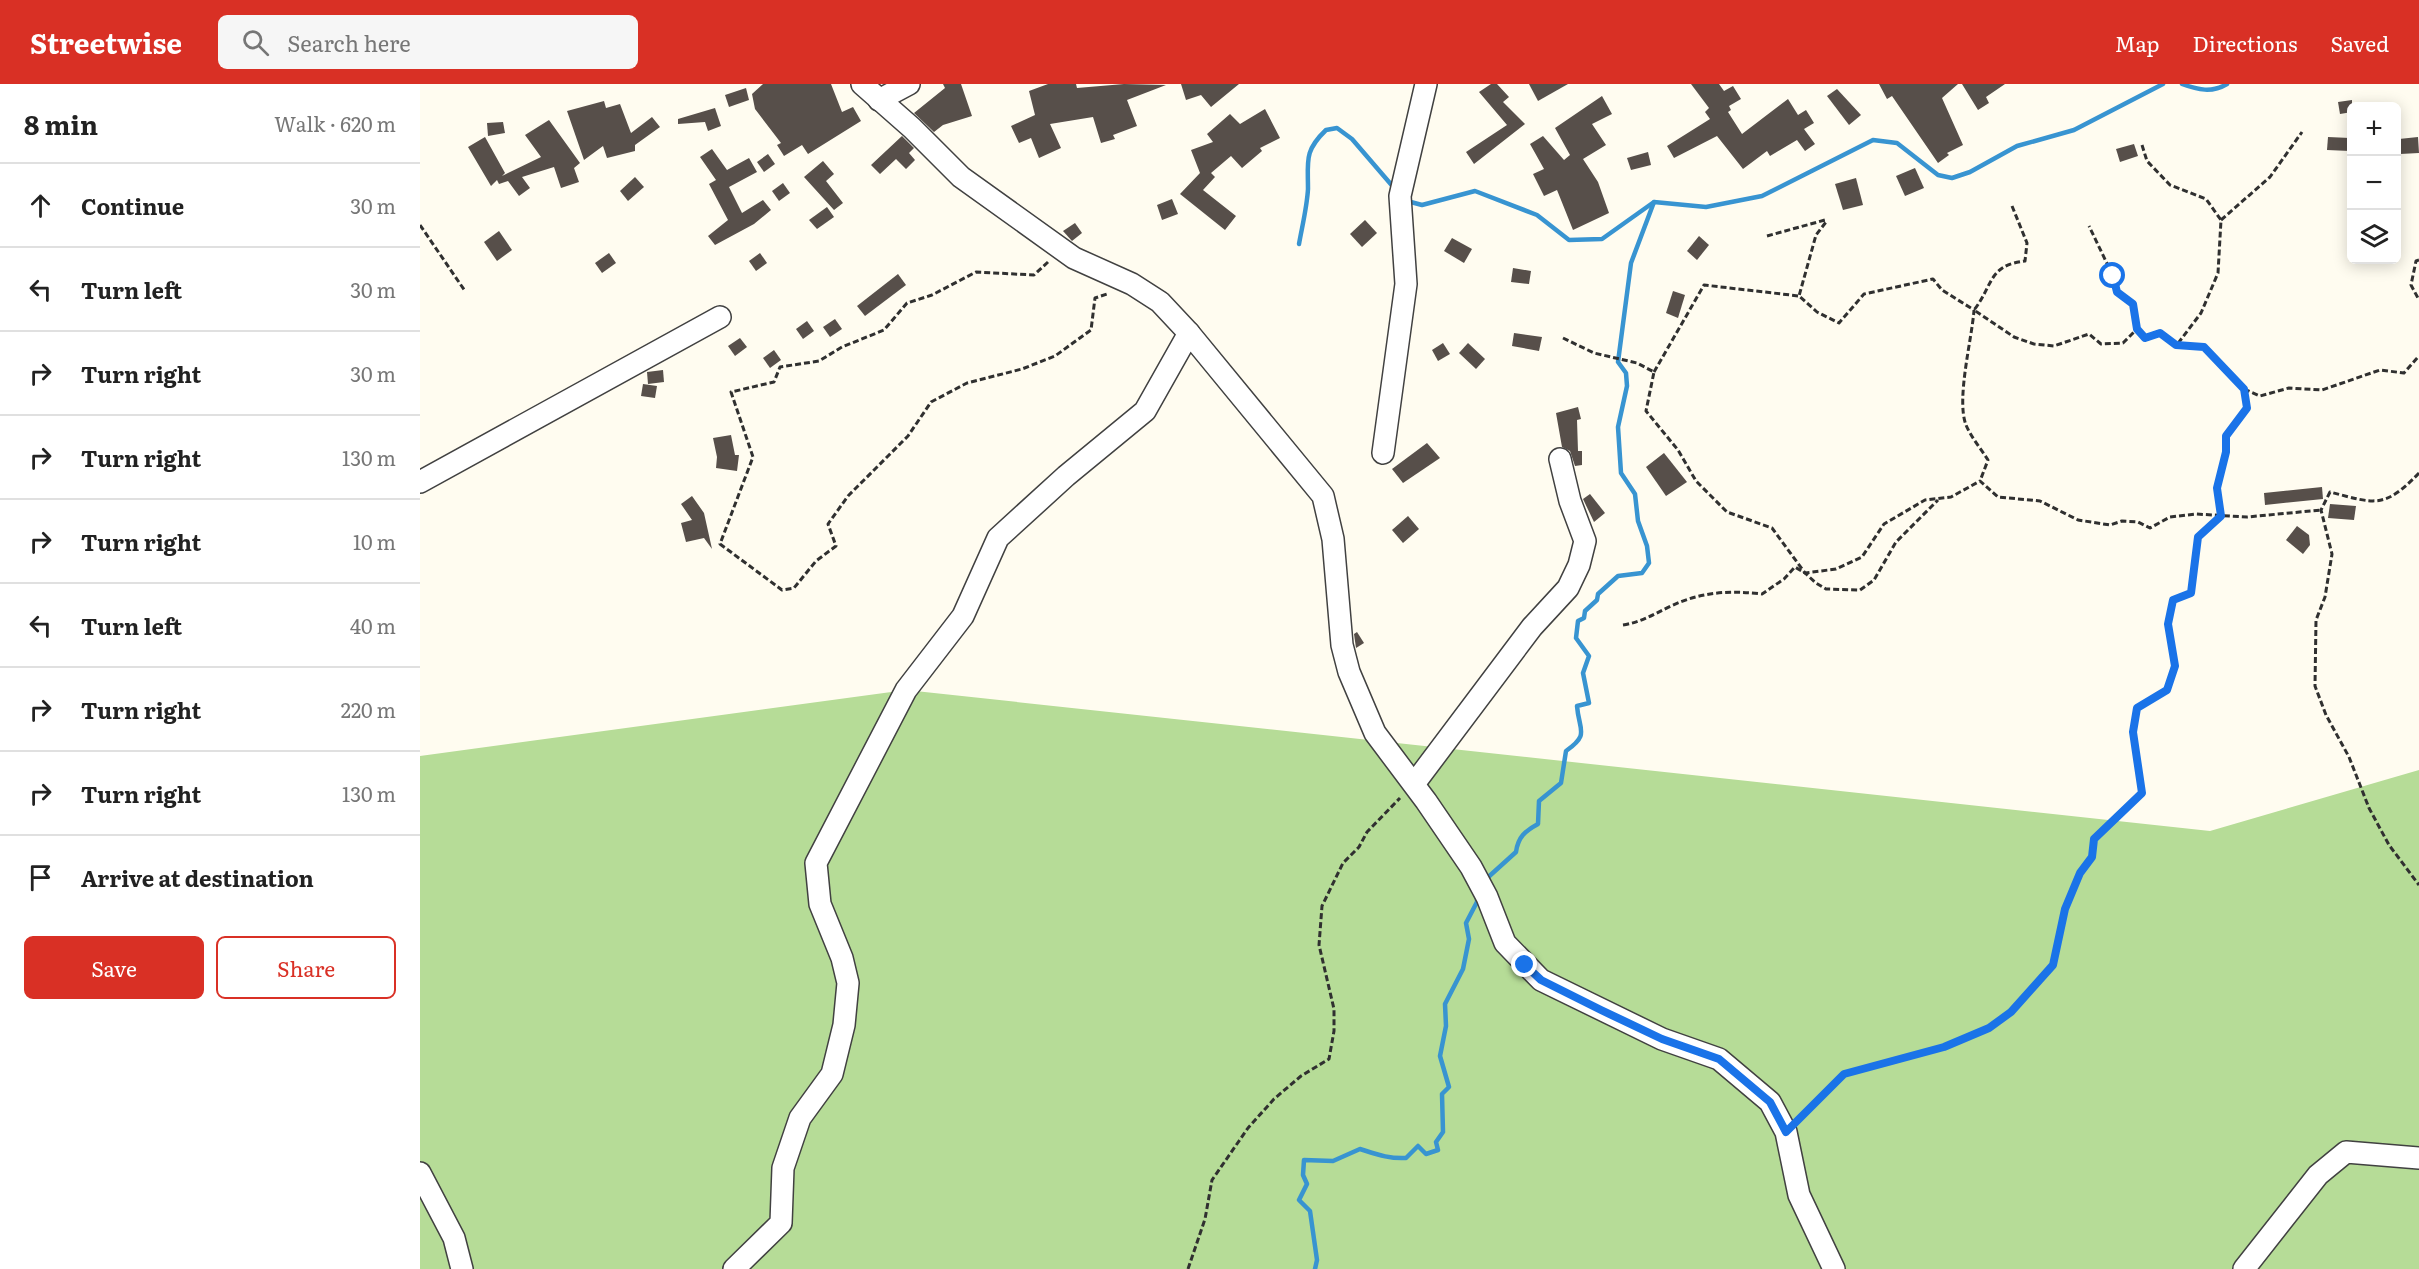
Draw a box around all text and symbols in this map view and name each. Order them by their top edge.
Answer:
search box [218,15,638,69]
text: Streetwise [30,21,182,63]
icon: search [239,26,272,59]
text: Search here [287,26,411,59]
text: Map [2115,27,2160,58]
text: Directions [2193,27,2298,58]
text: Saved [2331,27,2389,58]
map controls [2347,102,2401,264]
button: + [2347,102,2401,156]
text: 8 min [24,104,98,143]
text: Walk · 620 m [274,108,396,138]
button: − [2347,156,2401,210]
icon: ahead [24,189,57,222]
text: Continue [81,189,184,222]
text: 30 m [350,190,396,220]
button: layers [2347,210,2401,264]
route start [2099,262,2125,288]
icon: left [24,273,57,306]
text: Turn left [81,273,182,306]
text: 30 m [350,274,396,304]
icon: right [24,357,57,390]
text: Turn right [81,357,201,390]
text: 30 m [350,358,396,388]
icon: right [24,441,57,474]
text: Turn right [81,441,201,474]
text: 130 m [342,442,396,472]
icon: right [24,525,57,558]
text: Turn right [81,525,201,558]
text: 10 m [353,526,396,556]
icon: left [24,609,57,642]
text: Turn left [81,609,182,642]
text: 40 m [350,610,396,640]
icon: right [24,693,57,726]
text: Turn right [81,693,201,726]
text: 220 m [341,694,396,724]
icon: right [24,777,57,810]
text: Turn right [81,777,201,810]
text: 130 m [342,778,396,808]
icon: arrive [24,861,57,894]
text: Arrive at destination [81,861,314,894]
button: Save [24,936,204,999]
button: Share [216,936,396,999]
route end [1511,951,1537,977]

